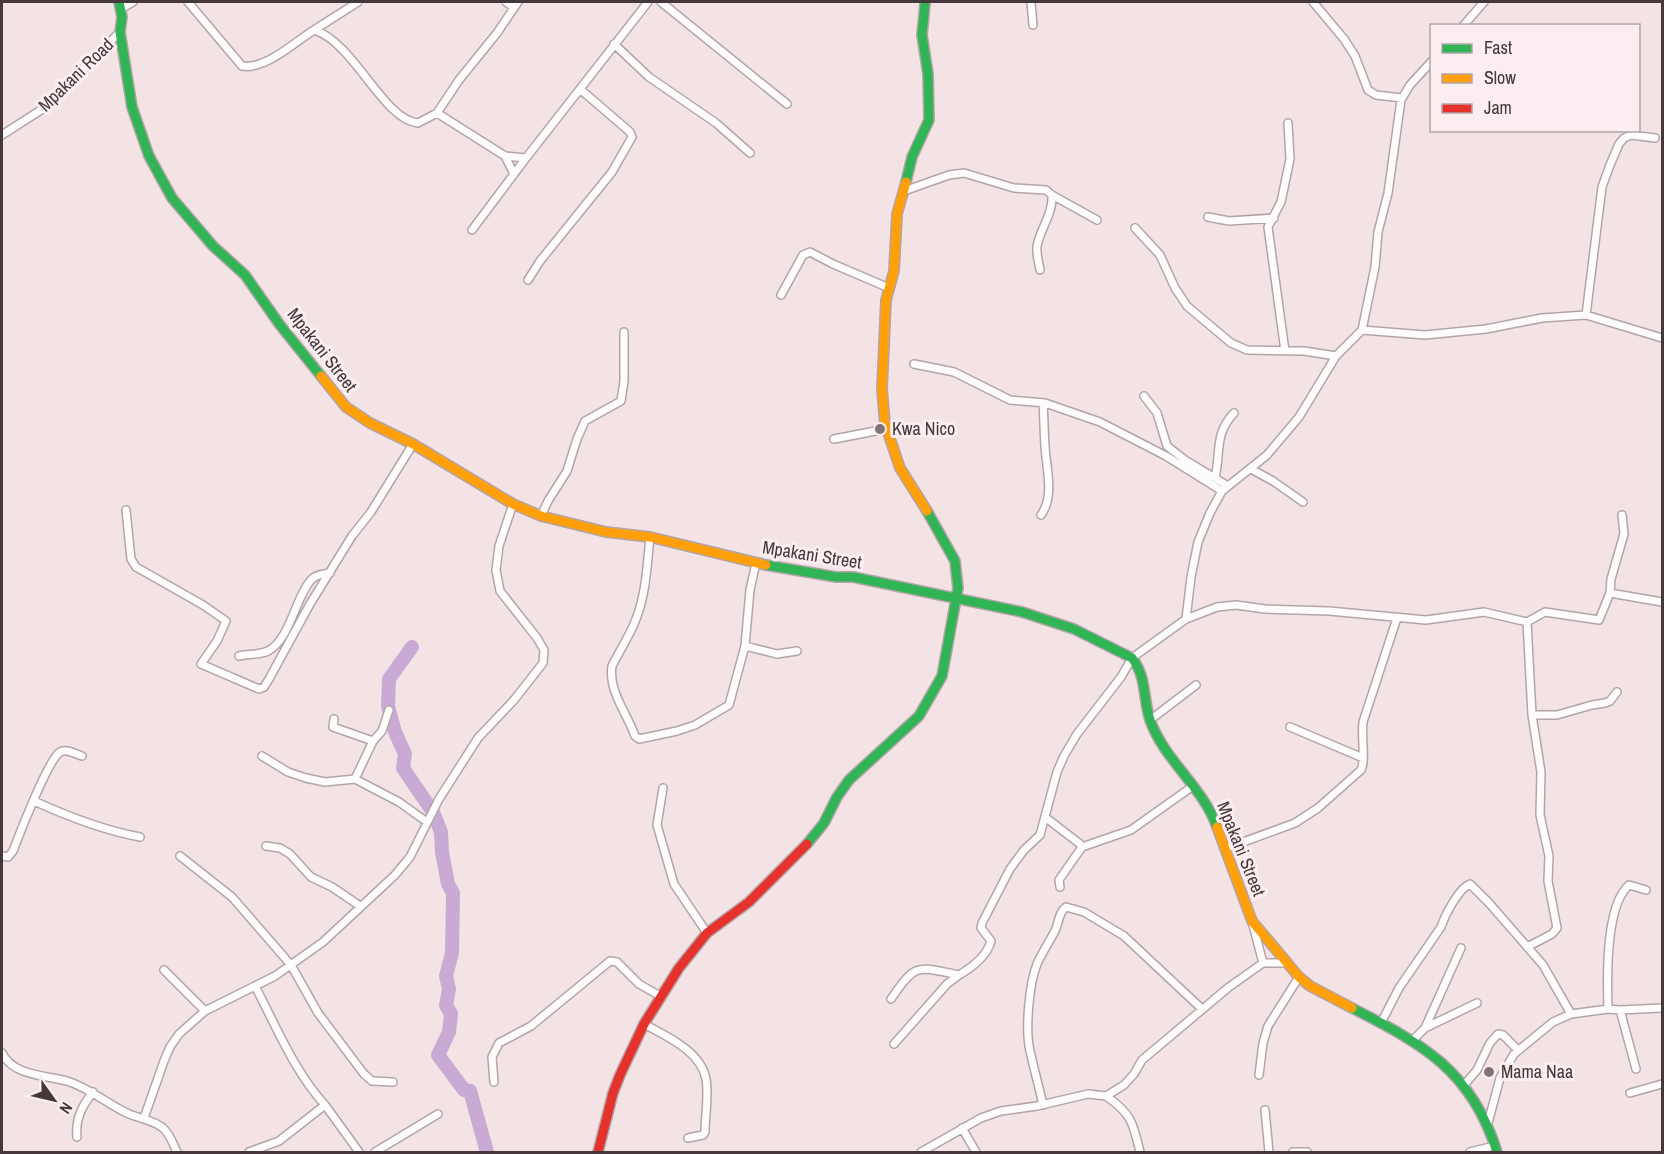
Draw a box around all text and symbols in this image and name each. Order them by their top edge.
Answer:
legend [1430,24,1640,132]
street label: Mpakani Road [32,32,119,117]
text: Fast [1484,35,1512,60]
text: Slow [1484,65,1516,90]
text: Jam [1484,95,1512,120]
street label: Mpakani Street [282,303,363,397]
place label: Kwa Nico [892,416,955,441]
marker: Kwa Nico [873,422,887,436]
street label: Mpakani Street [761,534,863,575]
street label: Mpakani Street [1211,798,1272,900]
place label: Mama Naa [1501,1059,1573,1084]
marker: Mama Naa [1482,1065,1496,1079]
north arrow [24,1070,84,1130]
text: N [55,1098,78,1118]

